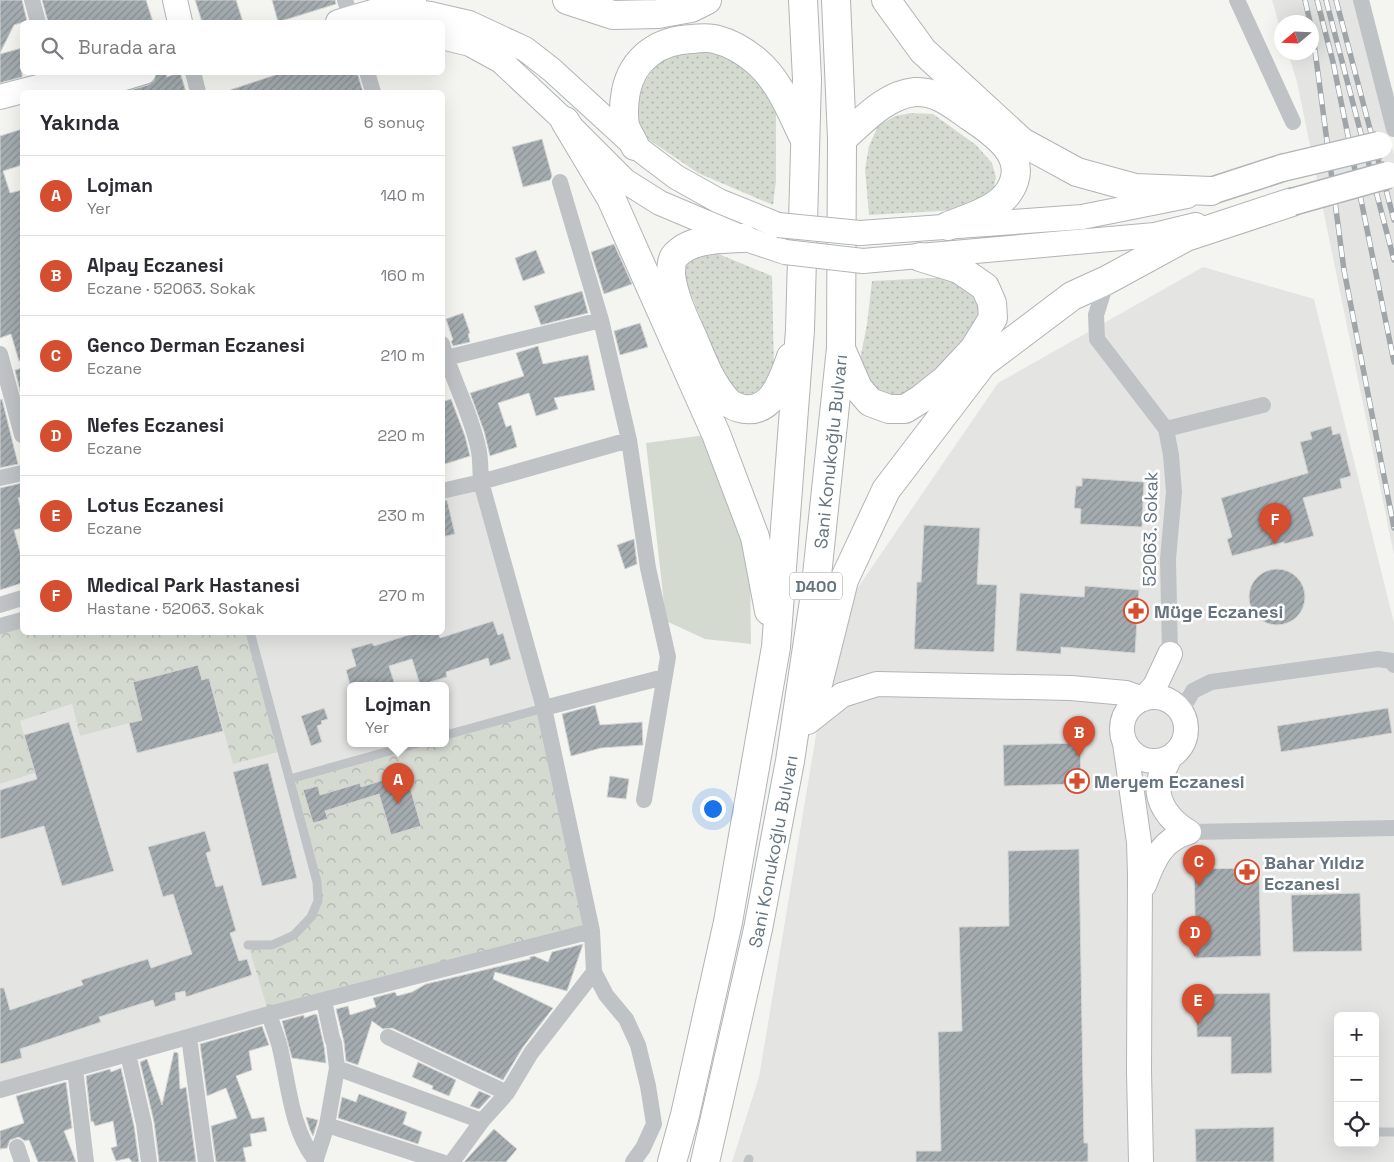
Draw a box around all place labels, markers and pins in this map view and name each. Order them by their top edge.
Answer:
pin: F [1259,503,1291,544]
pharmacy icon: Müge Eczanesi [1123,598,1149,624]
place label: Müge Eczanesi [1154,600,1283,623]
pin: B [1063,716,1095,757]
pin: A [382,763,414,804]
pharmacy icon: Meryem Eczanesi [1064,768,1090,794]
place label: Meryem Eczanesi [1094,770,1245,793]
pin: C [1183,845,1215,886]
place label: Bahar Yıldız Eczanesi [1264,851,1364,895]
pharmacy icon: Bahar Yıldız Eczanesi [1234,859,1260,885]
pin: D [1179,916,1211,957]
pin: E [1182,984,1214,1025]

